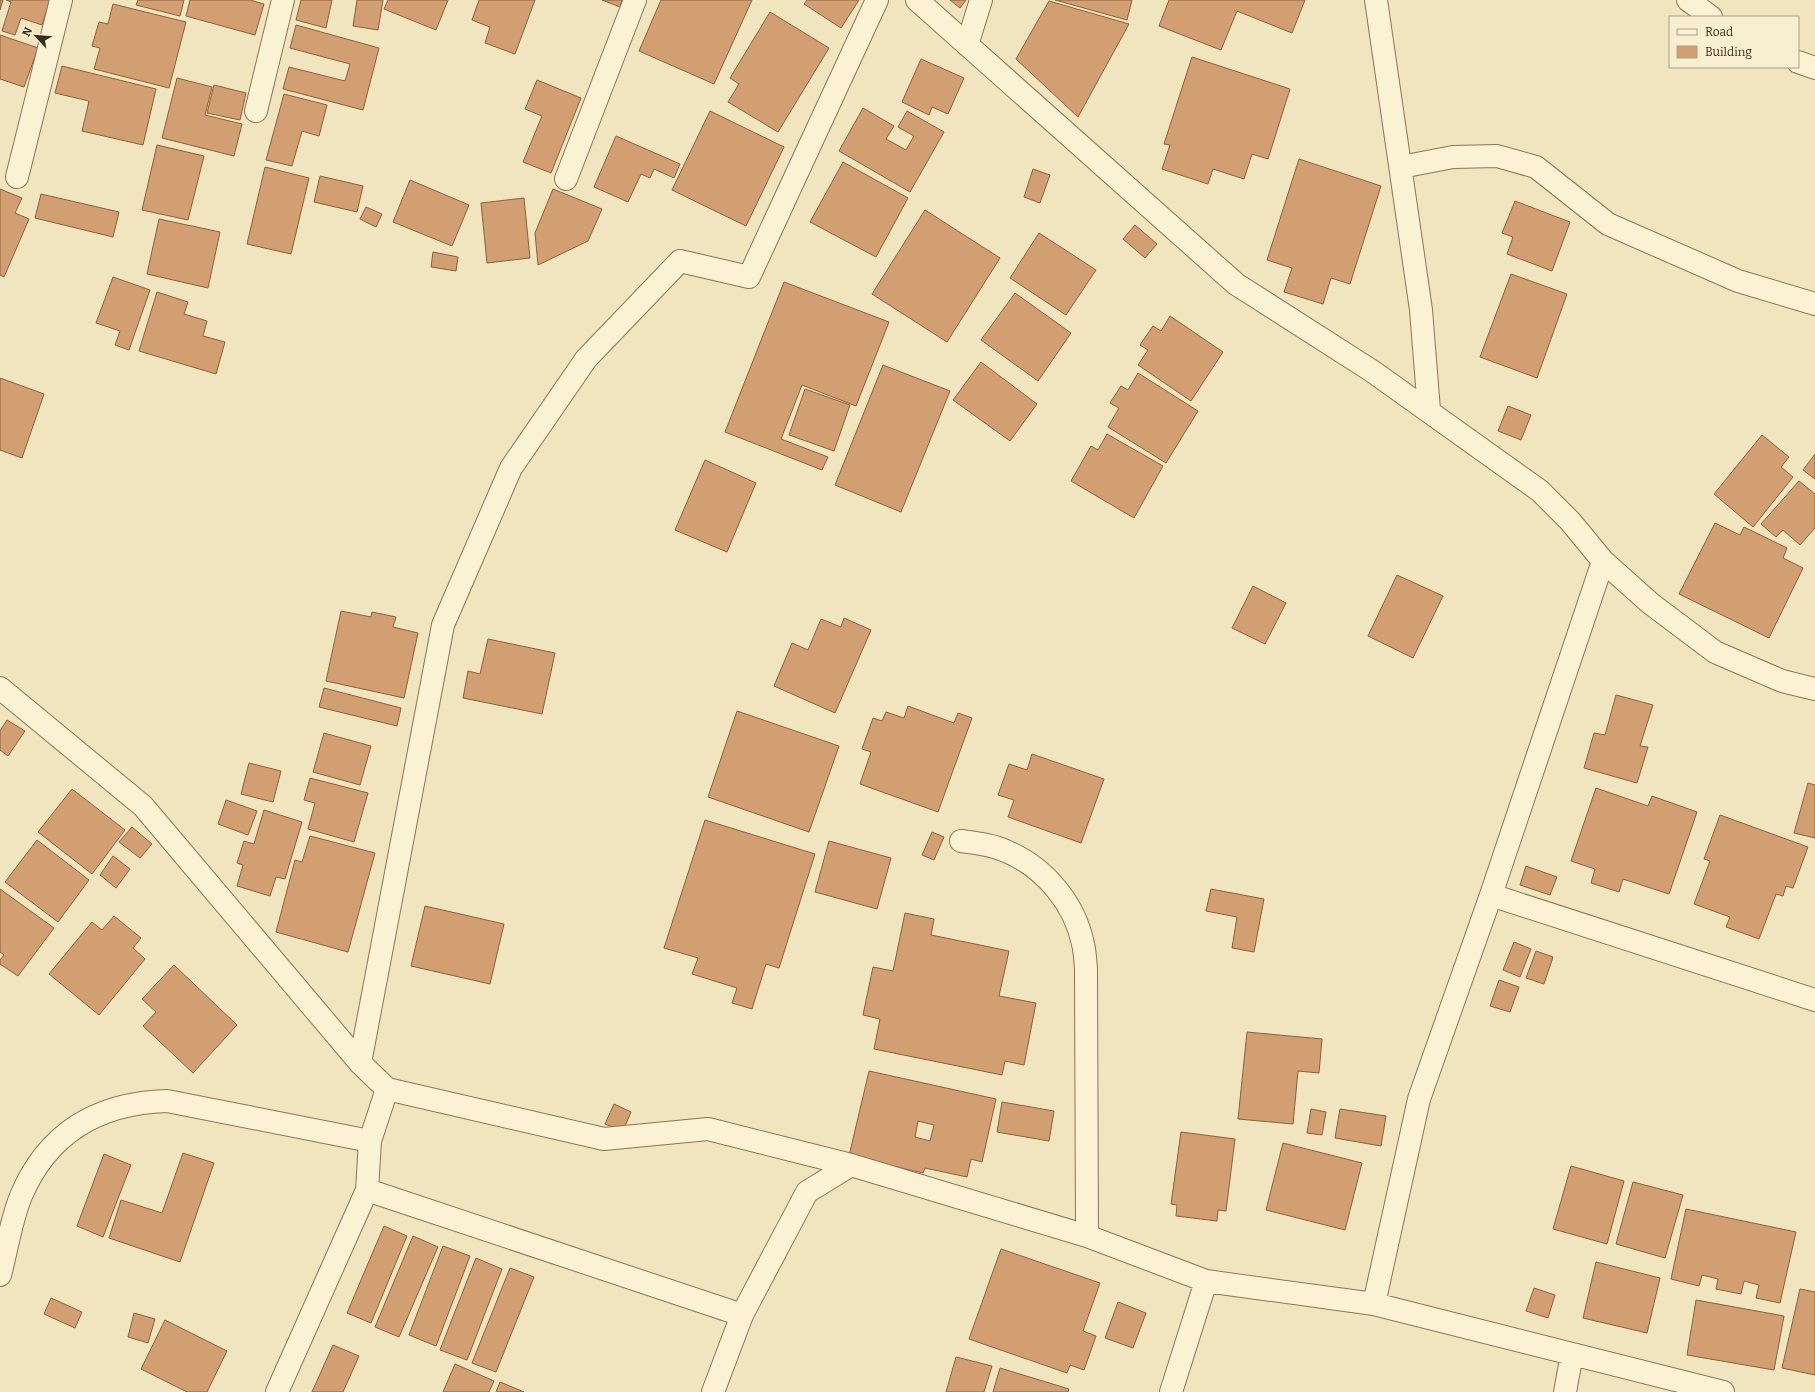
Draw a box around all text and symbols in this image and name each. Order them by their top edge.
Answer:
north arrow [16,16,56,56]
legend [1669,16,1799,68]
text: N [20,25,35,39]
text: Road [1705,25,1733,39]
text: Building [1705,45,1752,59]

